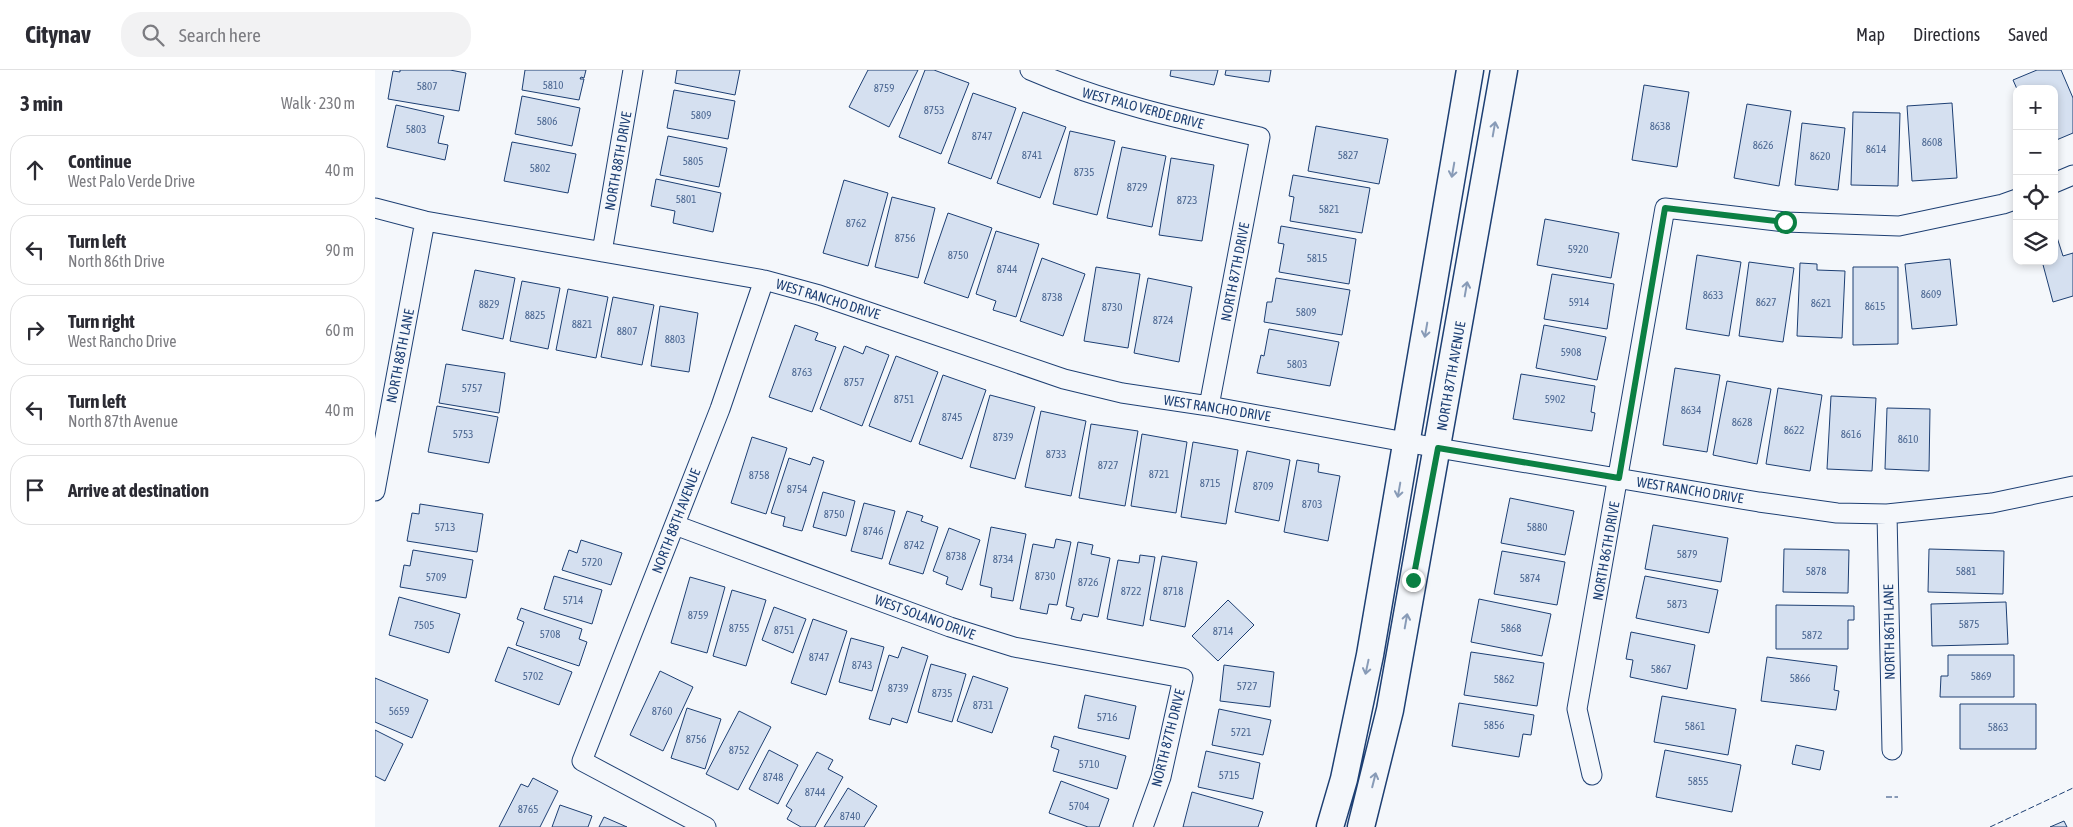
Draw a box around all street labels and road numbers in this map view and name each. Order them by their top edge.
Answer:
street label: WEST PALO VERDE DRIVE [1080,84,1206,132]
street label: NORTH 88TH DRIVE [601,110,635,212]
street label: NORTH 87TH DRIVE [1218,221,1252,323]
street label: WEST RANCHO DRIVE [774,276,882,322]
street label: NORTH 88TH LANE [383,308,417,404]
street label: NORTH 87TH AVENUE [1433,320,1469,432]
street label: WEST RANCHO DRIVE [1162,392,1272,424]
street label: NORTH 88TH AVENUE [649,466,703,576]
street label: WEST RANCHO DRIVE [1635,474,1745,506]
street label: NORTH 86TH DRIVE [1589,500,1623,602]
street label: NORTH 86TH LANE [1880,584,1898,680]
street label: WEST SOLANO DRIVE [872,591,978,643]
street label: NORTH 87TH DRIVE [1148,687,1188,789]

